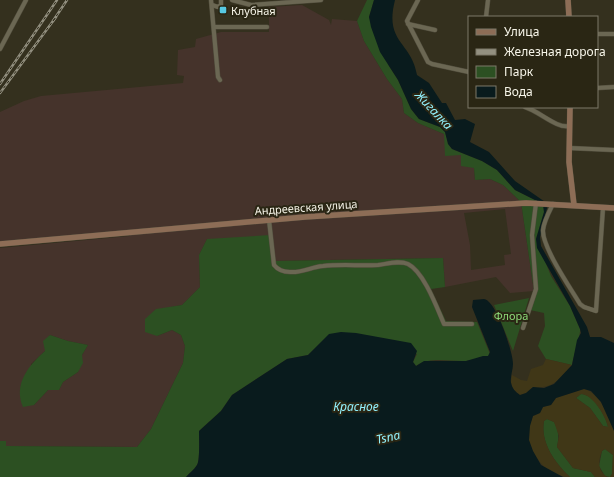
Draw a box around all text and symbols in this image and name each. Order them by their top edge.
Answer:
place label: Клубная [231,3,276,18]
marker: Клубная [218,5,228,15]
legend [468,16,598,108]
text: Улица [504,23,539,40]
text: Железная дорога [504,43,606,60]
text: Парк [504,63,534,80]
text: Вода [504,83,533,100]
water label: Жигалка [411,86,457,133]
street label: Андреевская улица [254,196,358,218]
park label: Флора [494,308,528,323]
water label: Красное [333,398,379,415]
water label: Tsna [374,426,402,448]

